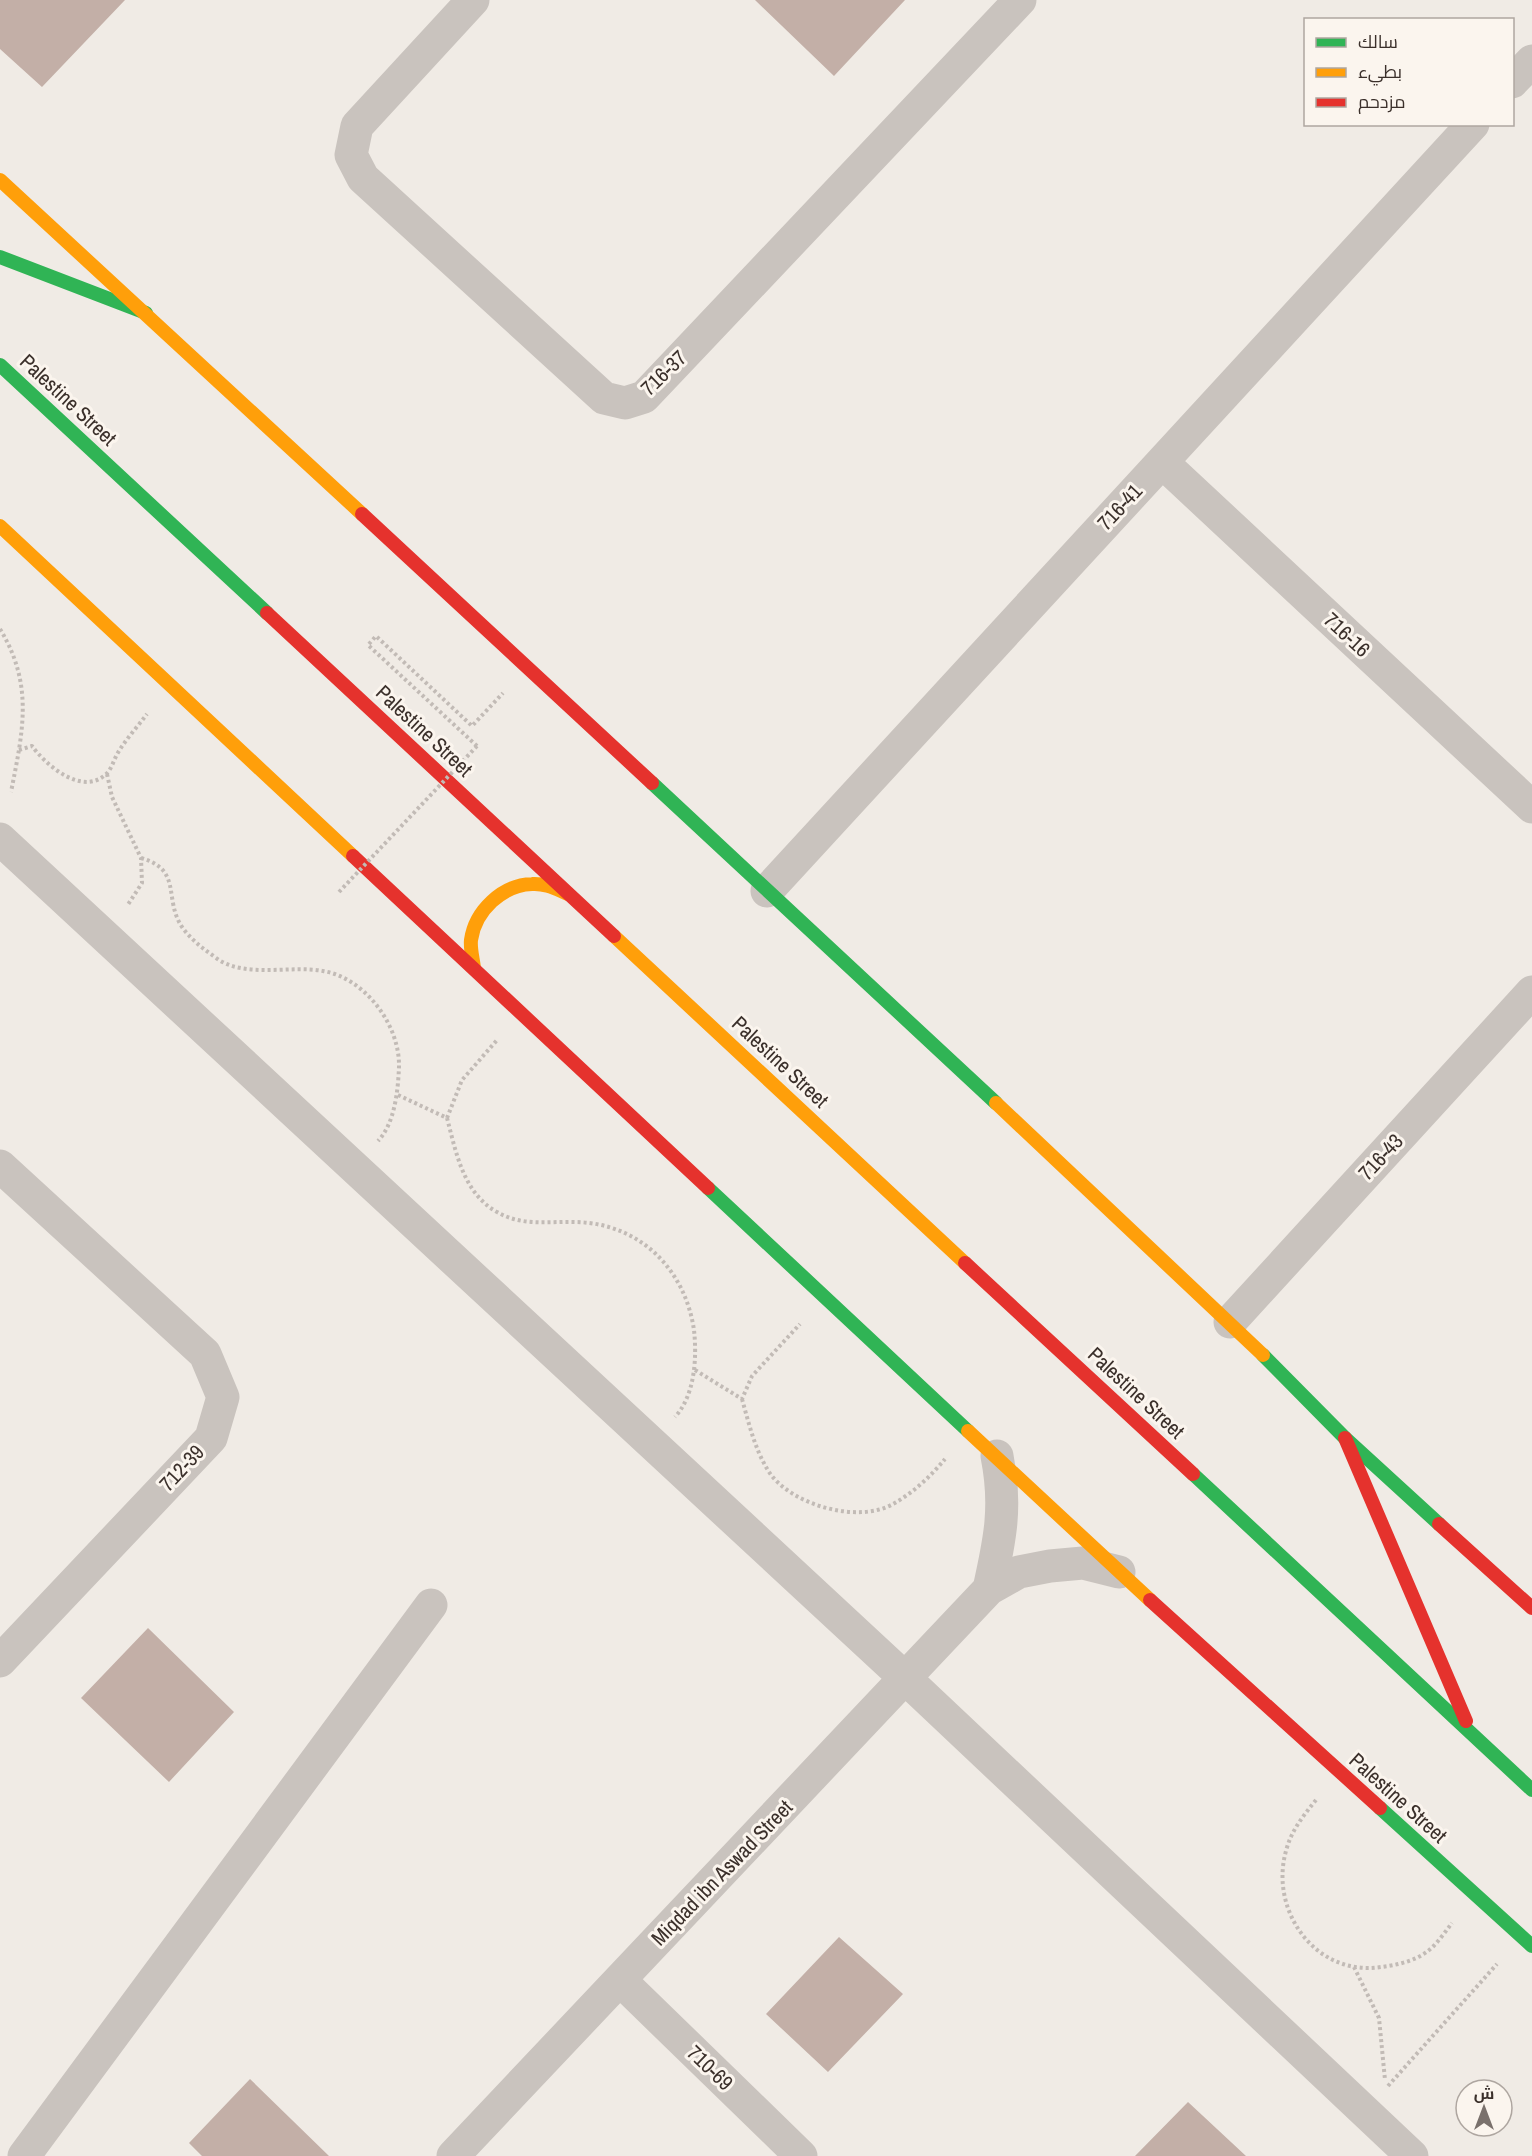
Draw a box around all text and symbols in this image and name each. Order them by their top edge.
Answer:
legend [1304,18,1514,126]
text: سالك [1358,29,1398,54]
text: بطيء [1358,59,1402,86]
text: مزدحم [1358,89,1406,114]
street label: 716-37 [634,344,693,402]
street label: Palestine Street [14,347,123,452]
street label: 716-41 [1091,477,1149,536]
street label: 716-16 [1318,606,1377,664]
street label: Palestine Street [370,678,479,783]
street label: Palestine Street [726,1009,835,1114]
street label: 716-43 [1352,1127,1410,1186]
street label: Palestine Street [1082,1340,1191,1445]
street label: 712-39 [153,1438,211,1497]
street label: Palestine Street [1343,1746,1454,1850]
street label: Miqdad ibn Aswad Street [644,1793,799,1952]
street label: 710-69 [681,2039,740,2097]
north arrow [1454,2078,1514,2138]
text: ش [1474,2082,1494,2104]

